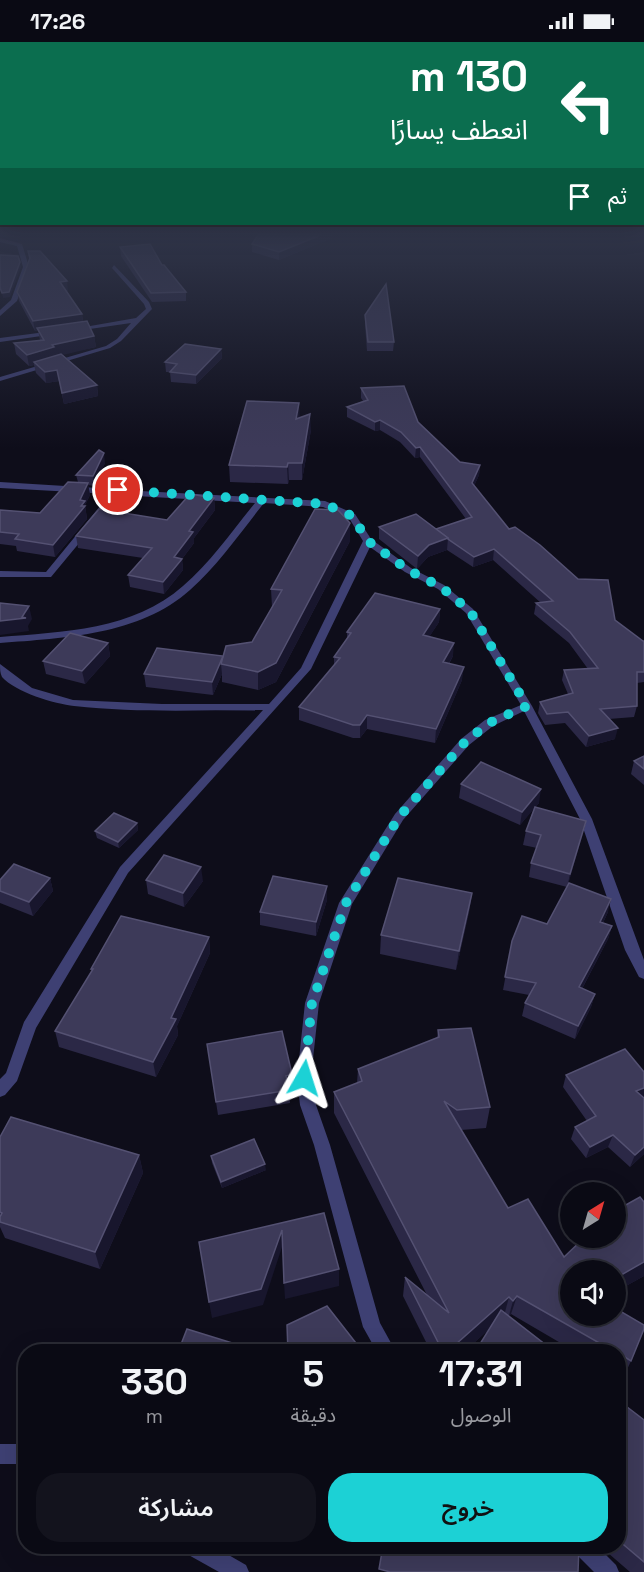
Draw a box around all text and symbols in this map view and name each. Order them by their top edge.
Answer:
text: 17:26 [30,7,85,35]
text: 130 m [410,50,528,103]
icon: left [549,66,627,144]
text: انعطف يسارًا [390,112,528,147]
icon: arrive [563,180,596,213]
text: ثم [608,182,627,210]
pin [92,464,143,515]
icon: arrive [101,473,134,506]
position arrow [272,1046,336,1110]
north arrow [560,1182,626,1248]
map controls [560,1182,626,1326]
button: sound [560,1260,626,1326]
text: 5 [303,1351,324,1397]
text: 17:31 [439,1351,523,1397]
text: 330 [121,1359,188,1405]
text: دقيقة [291,1402,336,1428]
text: الوصول [451,1402,511,1428]
text: m [146,1403,163,1429]
button: مشاركة [36,1473,316,1542]
button: خروج [328,1473,608,1542]

